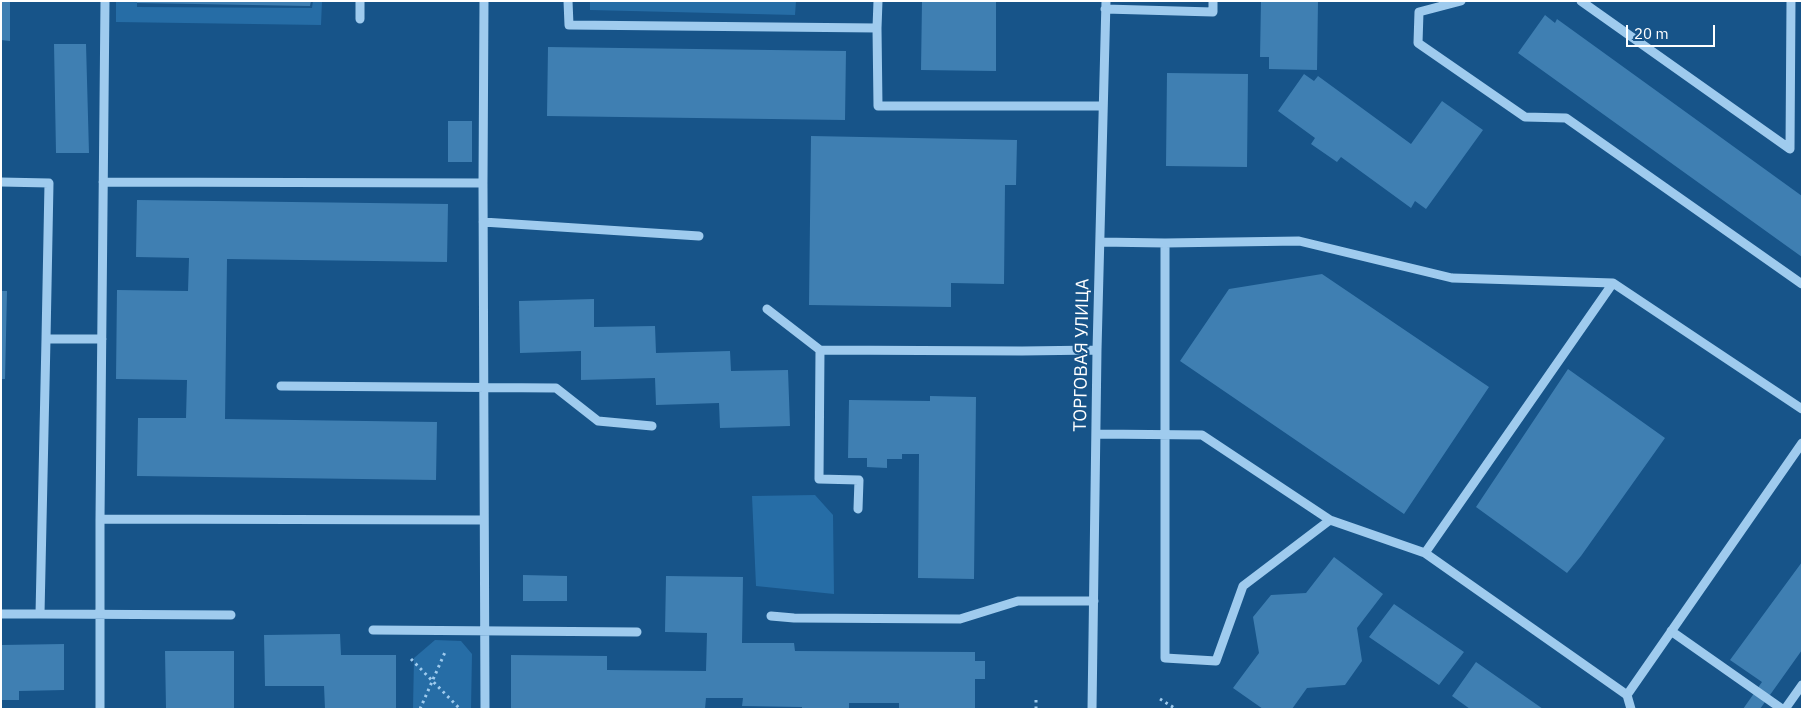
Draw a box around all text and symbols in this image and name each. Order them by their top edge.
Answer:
scale bar [1628,15,1717,47]
text: 20 m [1634,24,1669,43]
street label: ТОРГОВАЯ УЛИЦА [1070,278,1094,432]

